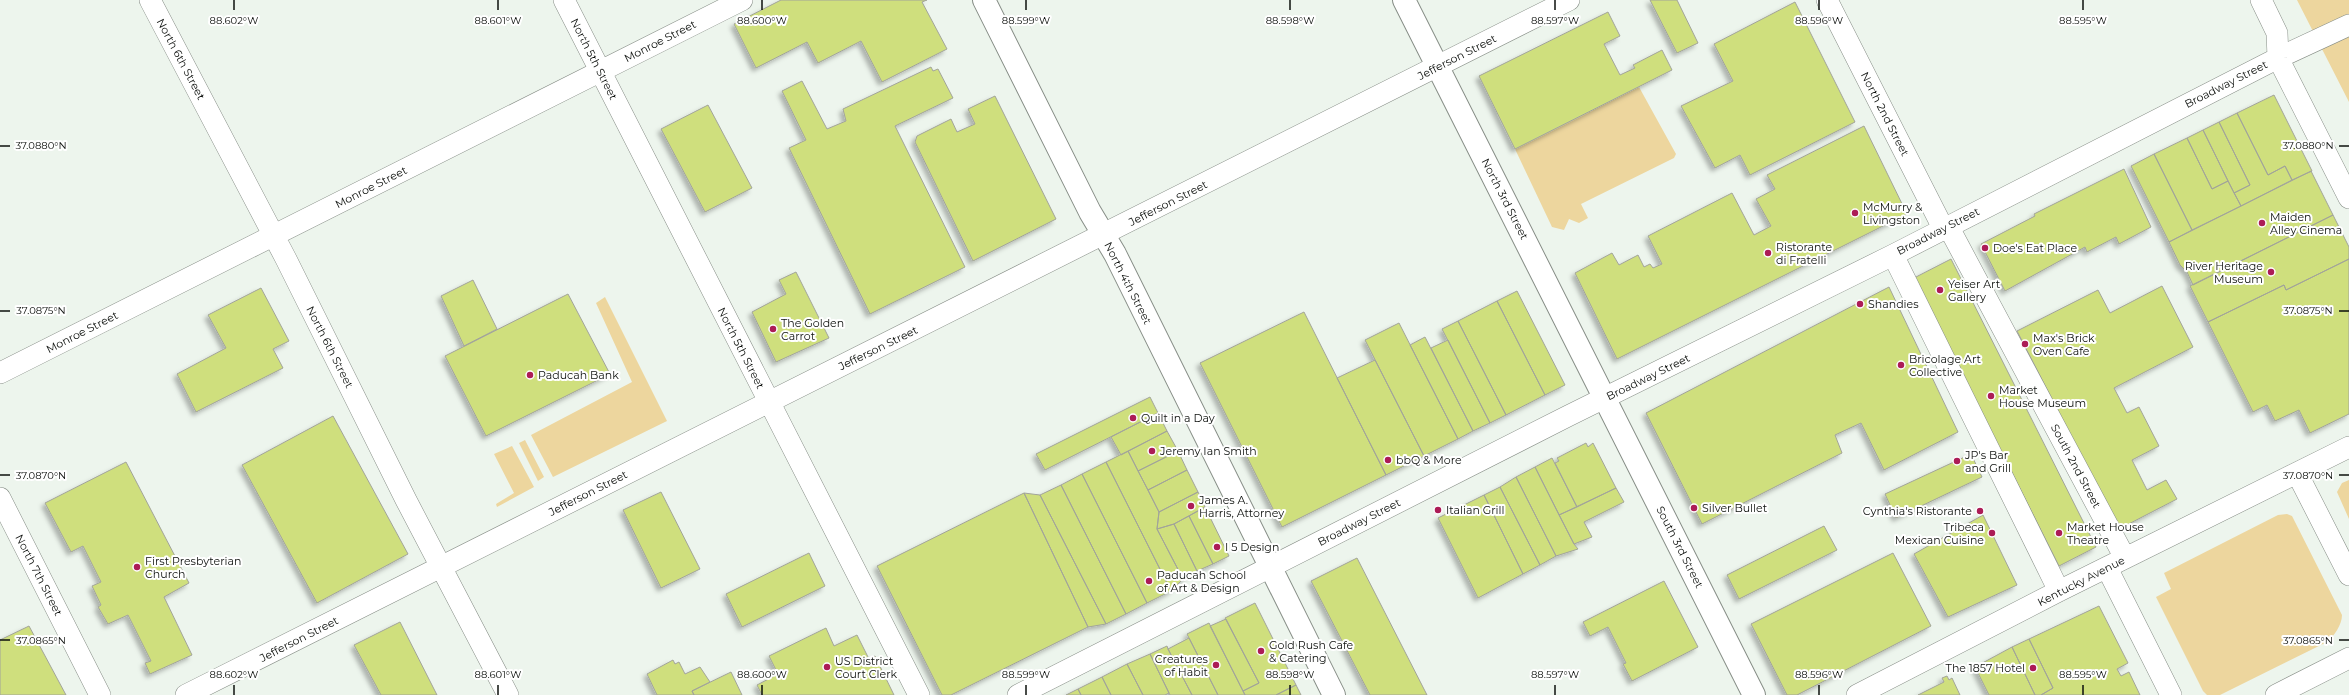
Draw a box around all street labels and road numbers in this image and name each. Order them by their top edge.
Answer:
street label: North 6th Street [154,16,209,102]
street label: North 5th Street [567,16,621,103]
street label: Monroe Street [622,17,699,65]
street label: Jefferson Street [1414,31,1499,83]
street label: Broadway Street [2182,57,2270,111]
street label: North 2nd Street [1858,70,1912,159]
street label: North 3rd Street [1478,156,1532,242]
street label: Monroe Street [333,163,410,211]
street label: Jefferson Street [1125,177,1210,229]
street label: Broadway Street [1894,204,1982,258]
street label: North 4th Street [1101,239,1155,327]
street label: North 6th Street [303,304,357,391]
street label: North 5th Street [714,305,768,392]
street label: Monroe Street [44,308,121,356]
street label: Jefferson Street [835,323,920,374]
street label: Broadway Street [1604,350,1693,403]
street label: South 2nd Street [2048,422,2104,511]
street label: Jefferson Street [545,467,630,519]
street label: Broadway Street [1315,495,1403,549]
street label: South 3rd Street [1653,504,1707,591]
street label: North 7th Street [12,532,66,619]
street label: Kentucky Avenue [2035,553,2127,609]
street label: Jefferson Street [256,613,341,665]

